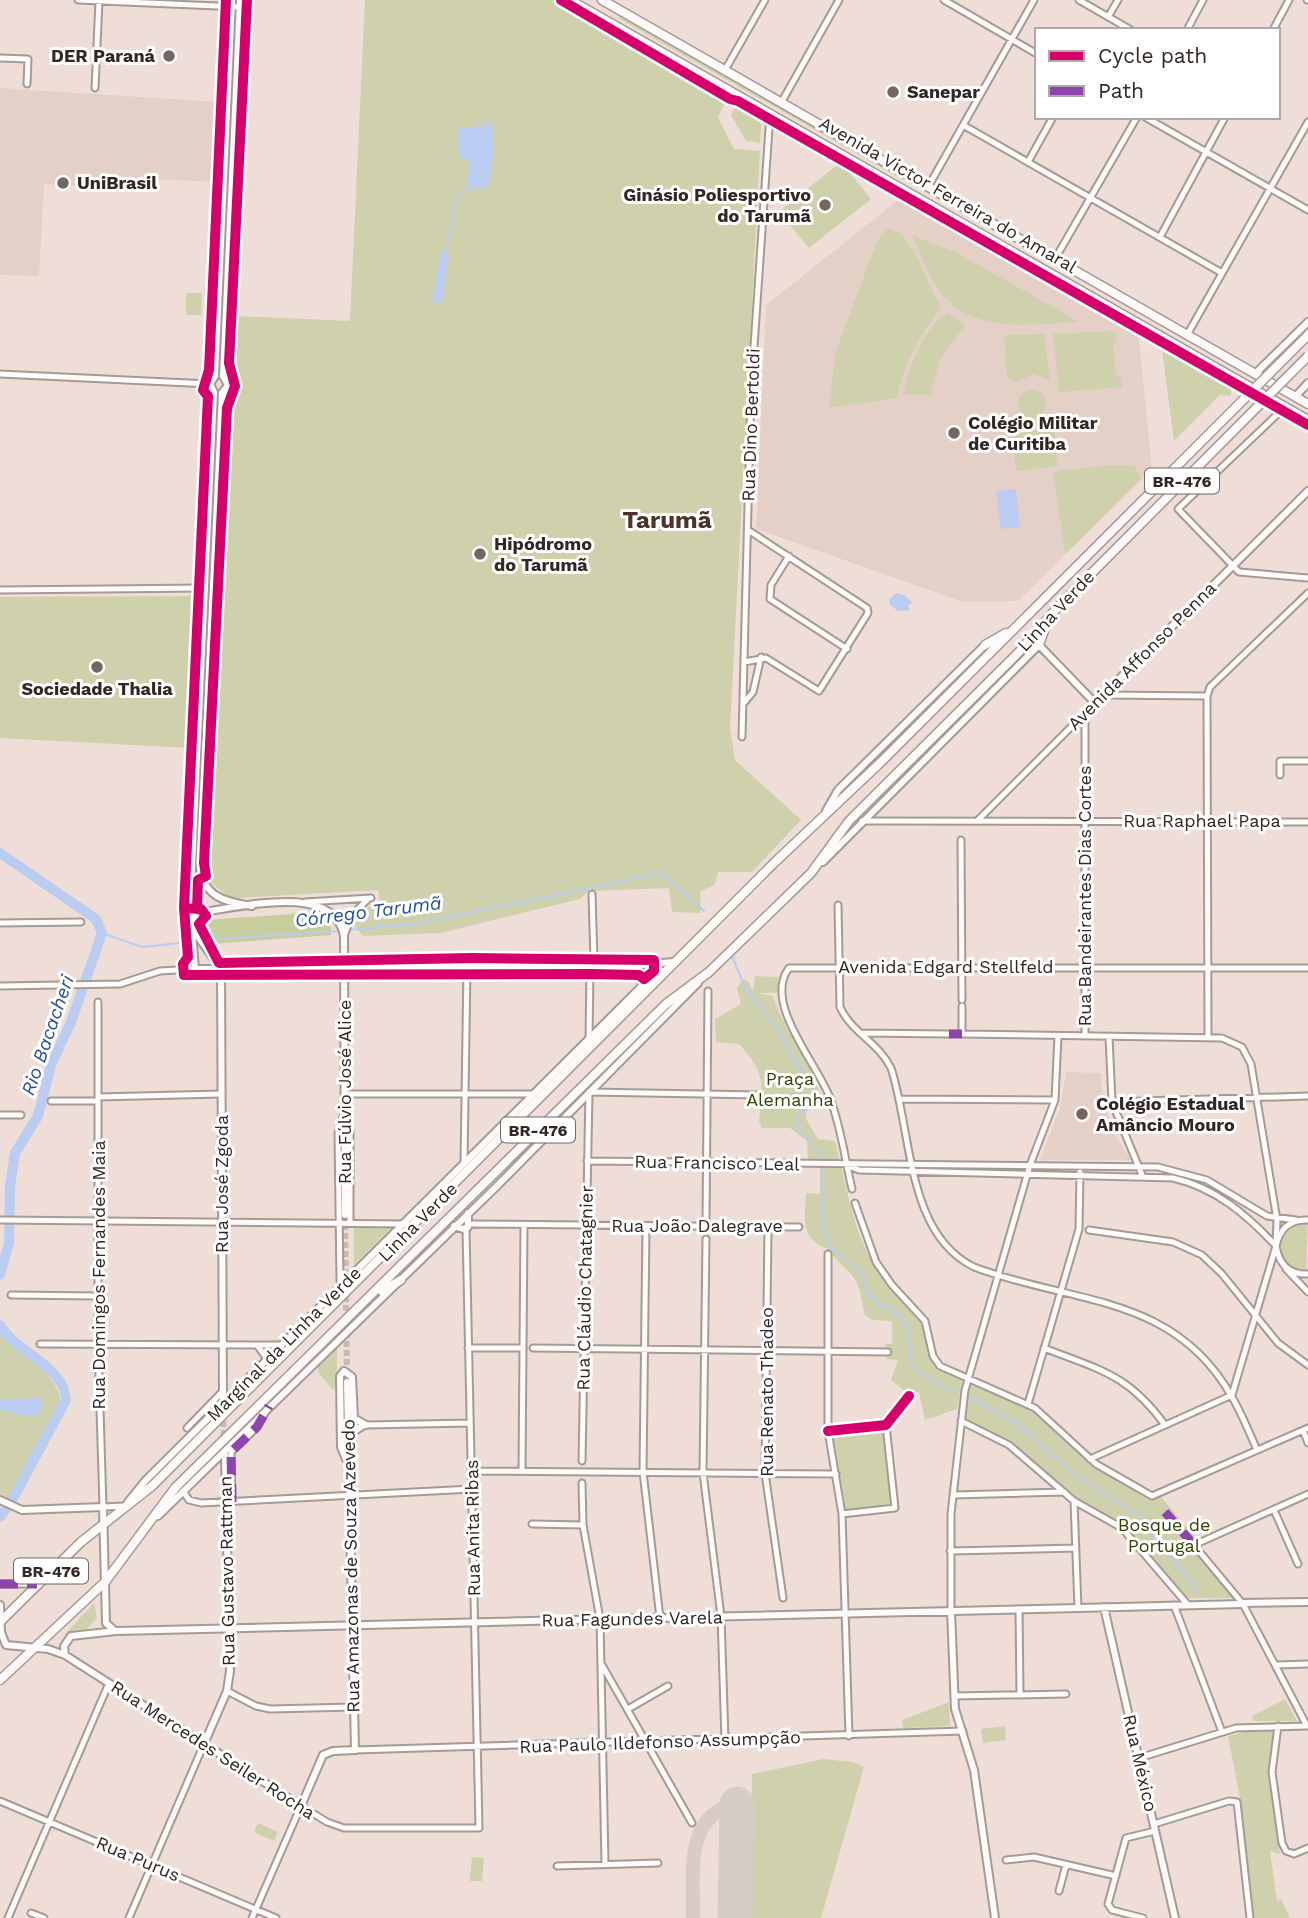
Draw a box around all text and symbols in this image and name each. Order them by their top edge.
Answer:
legend [1035,28,1280,119]
text: Cycle path [1098,43,1207,68]
place label: DER Paraná [51,45,156,66]
marker: DER Paraná [161,48,177,64]
text: Path [1098,78,1144,103]
place label: Sanepar [907,81,980,102]
marker: Sanepar [885,84,901,100]
street label: Avenida Victor Ferreira do Amaral [816,112,1081,277]
place label: UniBrasil [77,172,157,193]
marker: UniBrasil [55,175,71,191]
place label: Ginásio Poliesportivo do Tarumã [623,184,812,226]
marker: Ginásio Poliesportivo do Tarumã [817,197,833,213]
street label: Rua Dino Bertoldi [737,348,764,502]
place label: Colégio Militar de Curitiba [968,412,1098,454]
marker: Colégio Militar de Curitiba [946,425,962,441]
road number: BR-476 [1145,468,1219,494]
district label: Tarumã [622,506,712,534]
place label: Hipódromo do Tarumã [494,533,592,575]
marker: Hipódromo do Tarumã [472,546,488,562]
street label: Linha Verde [1013,566,1098,656]
street label: Avenida Affonso Penna [1063,577,1220,734]
marker: Sociedade Thalia [89,659,105,675]
place label: Sociedade Thalia [21,678,173,699]
street label: Rua Bandeirantes Dias Cortes [1074,765,1095,1027]
street label: Rua Raphael Papa [1123,810,1281,831]
water label: Córrego Tarumã [293,891,443,932]
street label: Avenida Edgard Stellfeld [838,956,1054,977]
water label: Rio Bacacheri [16,971,79,1098]
street label: Rua Fúlvio José Alice [334,1000,355,1184]
park label: Praça Alemanha [746,1068,834,1110]
place label: Colégio Estadual Amâncio Mouro [1096,1093,1245,1135]
marker: Colégio Estadual Amâncio Mouro [1074,1106,1090,1122]
street label: Rua José Zgoda [211,1115,232,1253]
road number: BR-476 [501,1118,575,1142]
street label: Rua Domingos Fernandes Maia [88,1140,109,1410]
street label: Rua Francisco Leal [634,1151,800,1174]
street label: Linha Verde [374,1178,462,1266]
street label: Rua Cláudio Chatagnier [572,1185,597,1391]
street label: Rua João Dalegrave [611,1215,783,1236]
street label: Marginal da Linha Verde [202,1262,365,1425]
street label: Rua Renato Thadeo [756,1307,777,1477]
street label: Rua Amazonas de Souza Azevedo [337,1419,364,1713]
street label: Rua Anita Ribas [461,1459,484,1597]
street label: Rua Gustavo Rattman [214,1476,239,1666]
park label: Bosque de Portugal [1118,1514,1210,1556]
road number: BR-476 [14,1558,88,1583]
street label: Rua Fagundes Varela [541,1606,723,1631]
street label: Rua Mercedes Seiler Rocha [107,1676,319,1823]
street label: Rua México [1119,1712,1162,1814]
street label: Rua Paulo Ildefonso Assumpção [519,1726,801,1757]
street label: Rua Purus [93,1832,183,1886]

